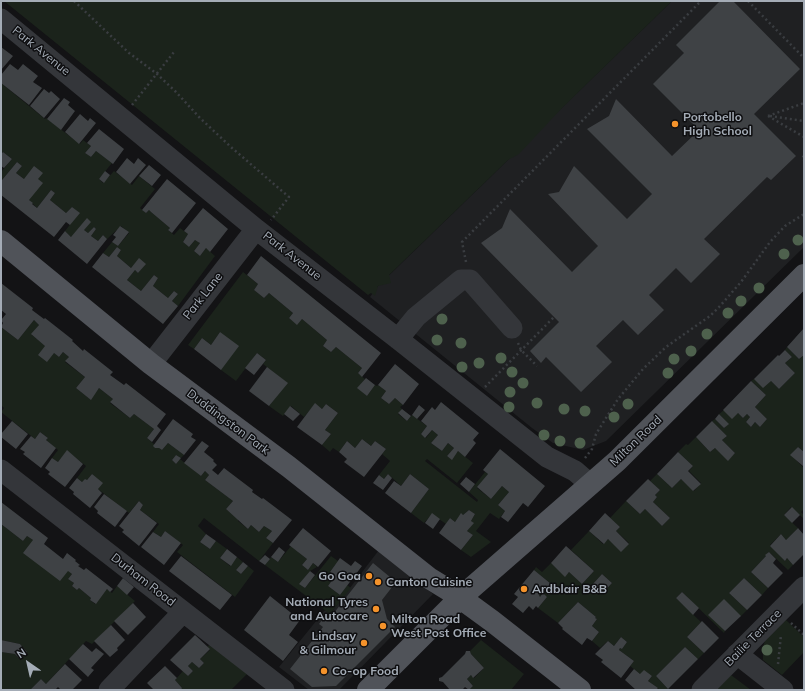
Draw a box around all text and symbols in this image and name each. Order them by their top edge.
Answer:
street label: Park Avenue [9,23,73,79]
place label: Portobello High School [683,110,752,138]
marker: Portobello High School [670,119,680,129]
street label: Park Avenue [260,229,324,283]
street label: Park Lane [180,270,226,322]
street label: Duddingston Park [184,386,272,458]
street label: Milton Road [607,413,665,469]
street label: Durham Road [108,550,178,610]
place label: Go Goa [318,569,361,583]
marker: Go Goa [364,571,374,581]
place label: Canton Cuisine [386,575,472,589]
marker: Canton Cuisine [373,577,383,587]
place label: Ardblair B&B [532,582,607,596]
marker: Ardblair B&B [519,584,529,594]
place label: National Tyres and Autocare [285,595,368,623]
marker: National Tyres and Autocare [371,604,381,614]
street label: Bailie Terrace [722,607,784,669]
place label: Milton Road West Post Office [391,612,486,640]
marker: Milton Road West Post Office [378,621,388,631]
place label: Lindsay & Gilmour [300,629,356,657]
marker: Lindsay & Gilmour [359,638,369,648]
north arrow [8,643,48,683]
text: N [14,645,29,661]
place label: Co-op Food [332,664,399,678]
marker: Co-op Food [319,666,329,676]

